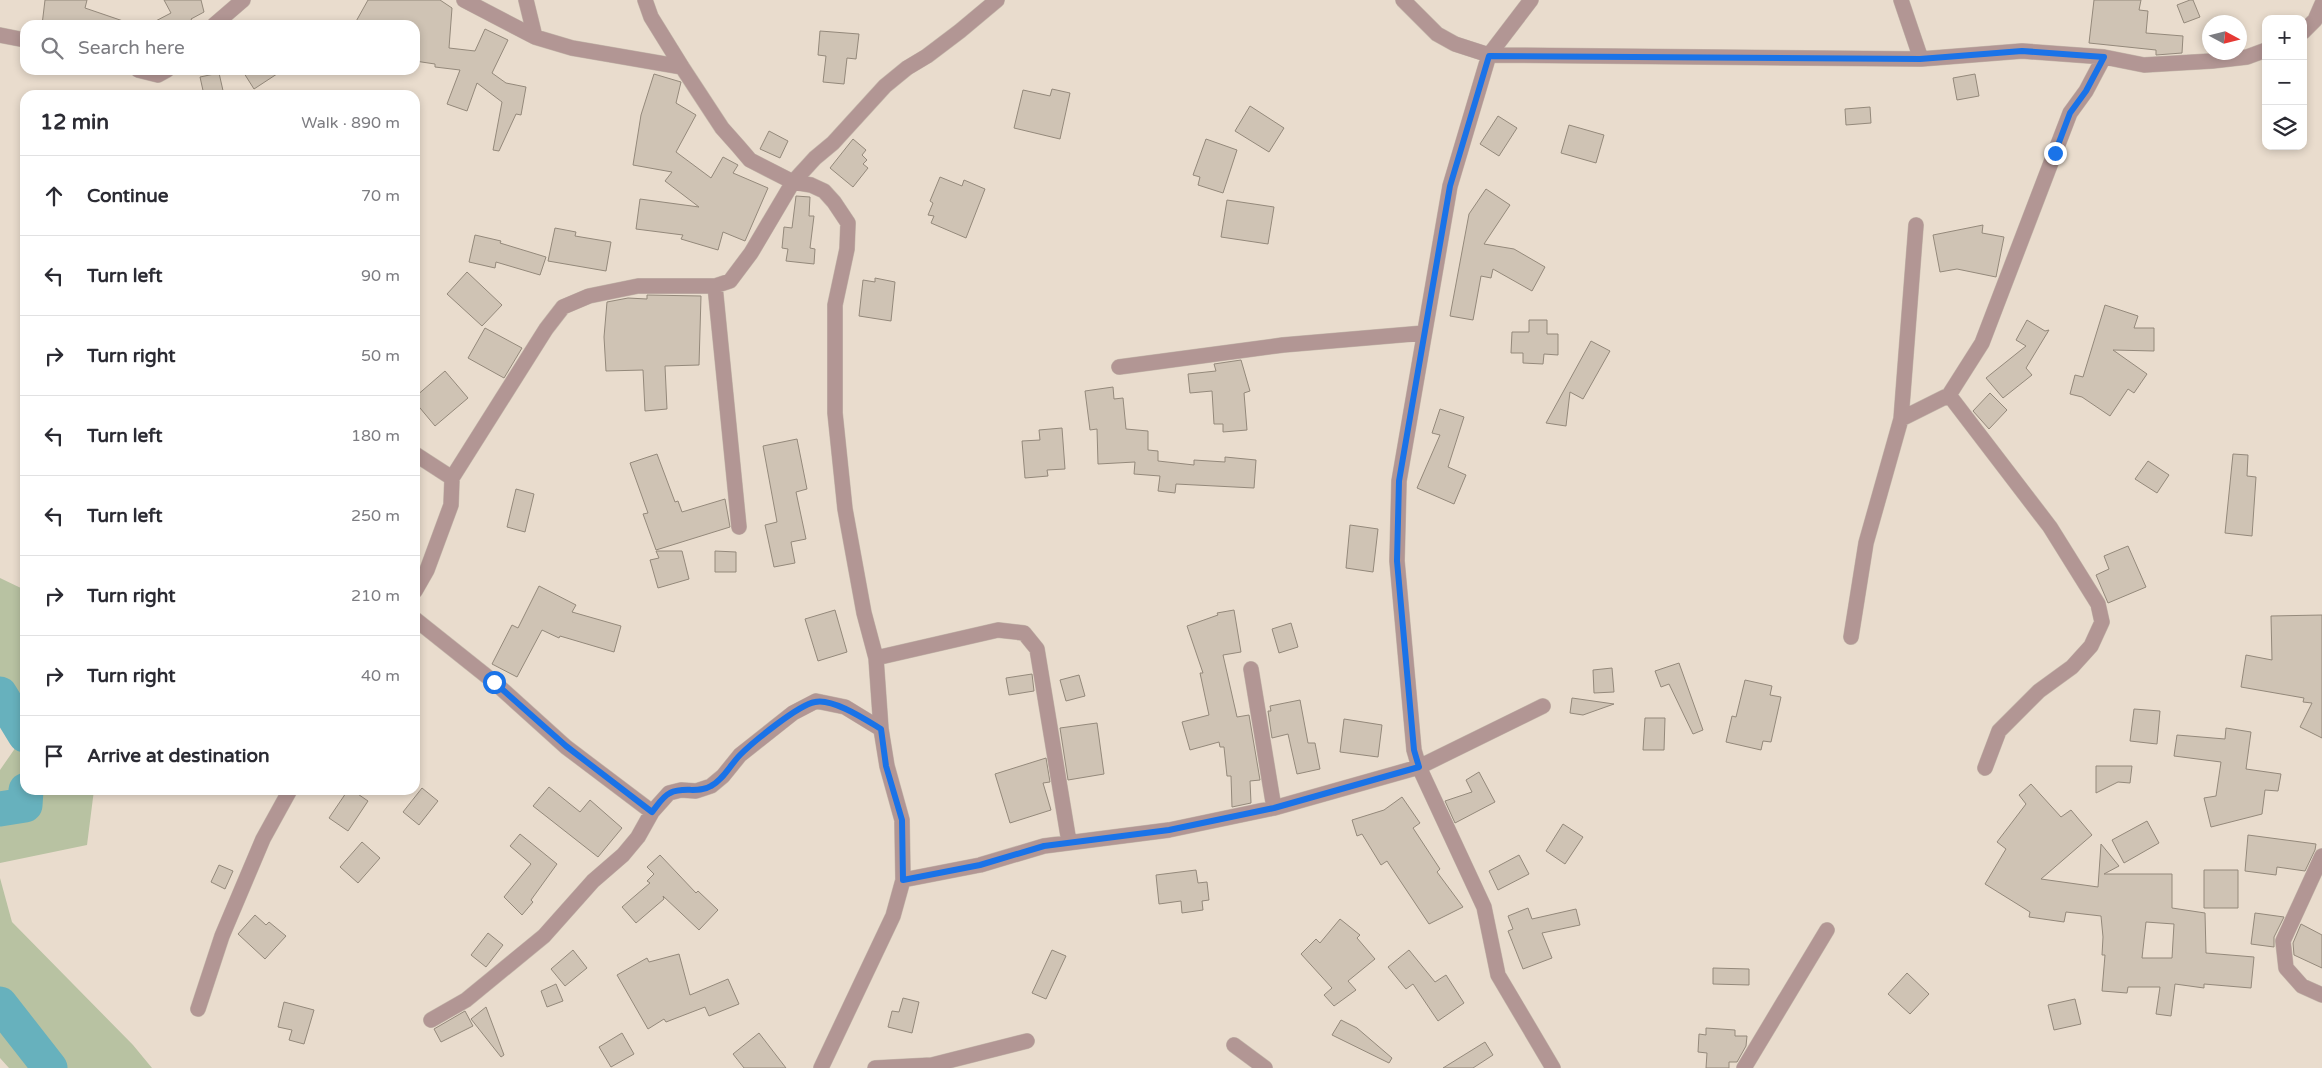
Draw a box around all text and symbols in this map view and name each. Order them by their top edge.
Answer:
north arrow [2202,15,2247,60]
map controls [2262,15,2307,150]
button: + [2262,15,2307,60]
search box [20,20,420,75]
icon: search [38,34,66,62]
text: Search here [78,37,185,59]
button: − [2262,60,2307,105]
button: layers [2262,105,2307,150]
text: 12 min [40,110,109,135]
text: Walk · 890 m [301,113,400,133]
route end [2044,142,2067,165]
icon: ahead [40,182,68,210]
text: Continue [87,185,169,207]
text: 70 m [361,186,400,206]
icon: left [40,262,68,290]
text: Turn left [87,265,163,287]
text: 90 m [361,266,400,286]
icon: right [40,342,68,370]
text: Turn right [87,345,175,367]
text: 50 m [361,346,400,366]
icon: left [40,422,68,450]
text: Turn left [87,425,163,447]
text: 180 m [351,426,400,446]
icon: left [40,502,68,530]
text: Turn left [87,505,163,527]
text: 250 m [351,506,400,526]
icon: right [40,582,68,610]
text: Turn right [87,585,175,607]
text: 210 m [351,586,400,606]
icon: right [40,662,68,690]
text: Turn right [87,665,175,687]
text: 40 m [361,666,400,686]
route start [483,671,506,694]
icon: arrive [40,742,68,770]
text: Arrive at destination [87,745,270,767]

